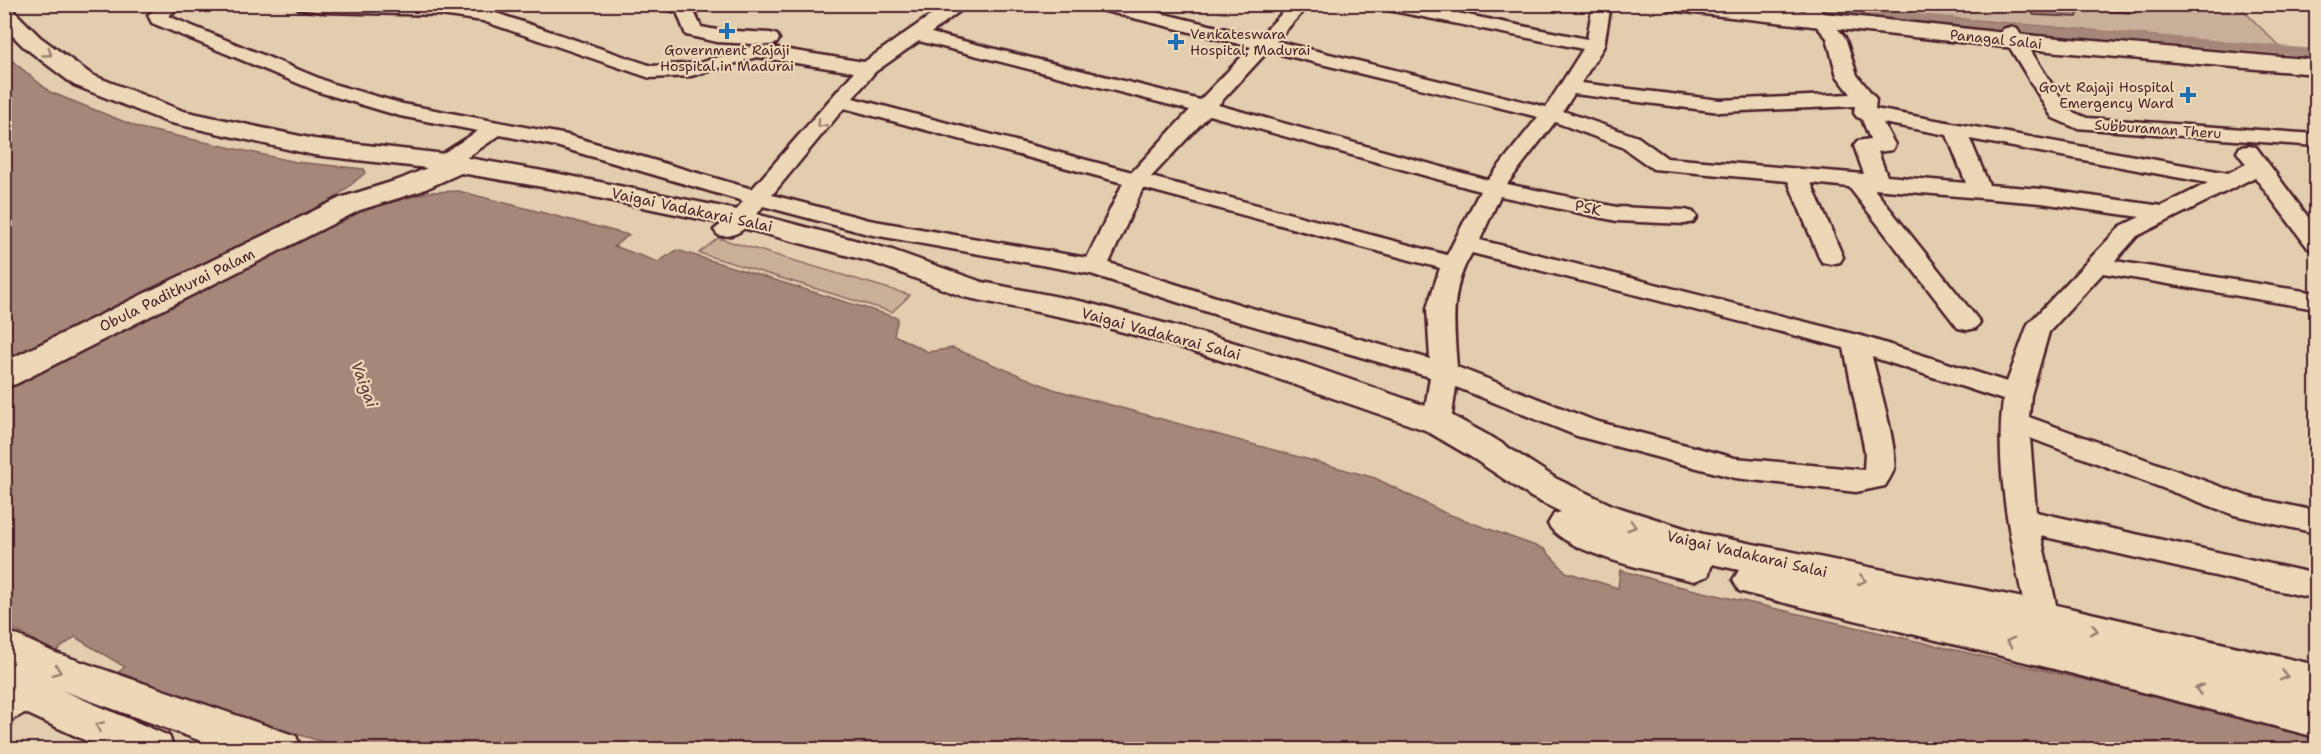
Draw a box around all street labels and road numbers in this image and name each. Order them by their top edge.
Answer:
street label: Panagal Salai [1949,25,2043,53]
street label: Subburaman Theru [2094,116,2222,142]
street label: Vaigai Vadakarai Salai [610,183,774,237]
street label: PSK [1573,195,1603,221]
street label: Obula Padithurai Palam [96,244,258,336]
street label: Vaigai Vadakarai Salai [1079,303,1243,365]
street label: Vaigai Vadakarai Salai [1665,526,1829,582]

